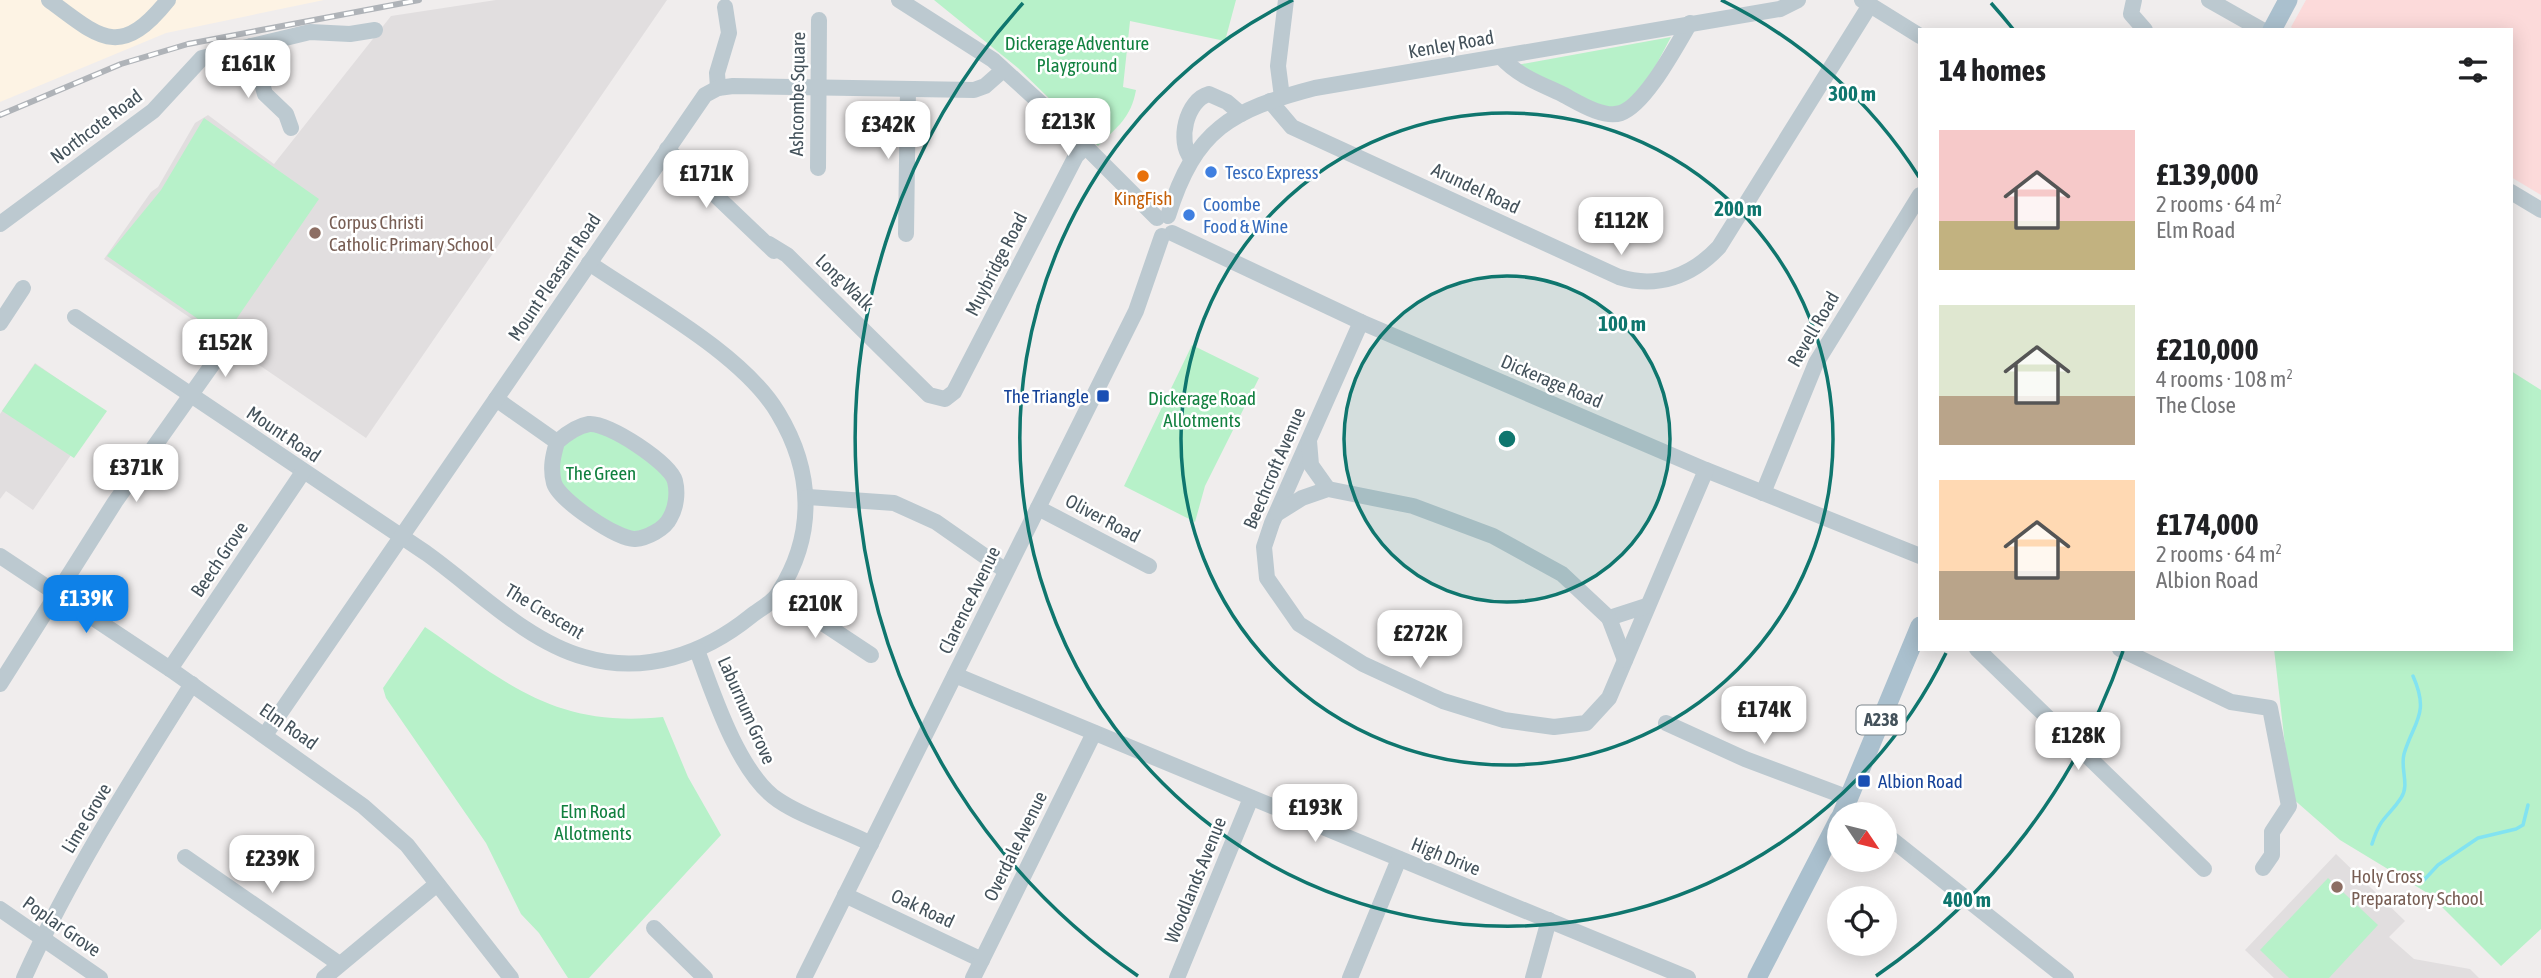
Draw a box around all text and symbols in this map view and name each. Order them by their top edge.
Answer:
street label: Kenley Road [1406,26,1496,62]
street label: Ashcombe Square [785,32,809,156]
park label: Dickerage Adventure Playground [1005,32,1149,76]
pin: £161K [199,41,297,100]
text: £161K [221,50,275,76]
icon: filters [2454,51,2492,89]
text: 14 homes [1939,53,2046,87]
text: 300 m [1828,81,1876,105]
street label: Northcote Road [46,84,146,168]
pin: £213K [1019,99,1117,158]
pin: £342K [839,102,937,161]
text: £213K [1041,108,1095,134]
text: £342K [861,111,915,137]
pin: £171K [657,150,755,210]
text: £139,000 [2156,157,2259,191]
street label: Arundel Road [1428,158,1524,218]
icon: home [1995,158,2079,242]
text: £171K [679,160,733,186]
place label: Tesco Express [1225,161,1319,183]
marker: Tesco Express [1203,164,1219,180]
marker: KingFish [1135,168,1151,184]
place label: KingFish [1113,187,1173,209]
text: 2 rooms · 64 m² [2156,191,2282,217]
place label: Coombe Food & Wine [1203,193,1288,237]
text: 200 m [1714,196,1762,220]
pin: £112K [1572,198,1670,257]
marker: Coombe Food & Wine [1181,207,1197,223]
text: £112K [1594,207,1648,233]
street label: Mount Pleasant Road [503,209,605,345]
street label: Muybridge Road [961,209,1031,319]
place label: Corpus Christi Catholic Primary School [329,211,494,255]
text: Elm Road [2156,217,2236,243]
marker: Corpus Christi Catholic Primary School [307,225,323,241]
street label: Long Walk [812,249,879,315]
street label: Revell Road [1783,287,1843,371]
text: 100 m [1598,311,1646,335]
pin: £152K [176,320,274,379]
text: £152K [198,329,252,355]
text: £210,000 [2156,332,2259,366]
icon: home [1995,333,2079,417]
street label: Dickerage Road [1498,350,1606,412]
text: 4 rooms · 108 m² [2156,366,2293,392]
place label: The Triangle [1004,385,1089,407]
park label: Dickerage Road Allotments [1148,387,1256,431]
marker: The Triangle [1095,388,1111,404]
text: The Close [2156,392,2236,418]
street label: Mount Road [243,401,325,467]
street label: Beechcroft Avenue [1239,404,1309,532]
centre of rings [1495,427,1519,451]
pin: £371K [87,444,185,504]
text: £371K [109,454,163,480]
park label: The Green [566,462,636,484]
street label: Oliver Road [1062,489,1144,547]
text: £174,000 [2156,507,2259,541]
icon: home [1995,508,2079,592]
street label: Beech Grove [186,517,252,601]
text: 2 rooms · 64 m² [2156,541,2282,567]
street label: Clarence Avenue [934,543,1004,657]
text: Albion Road [2156,567,2259,593]
pin: £139K [37,576,135,635]
street label: The Crescent [502,579,588,643]
pin: £210K [766,580,864,640]
text: £139K [59,585,113,611]
text: £210K [788,590,842,616]
pin: £272K [1371,610,1469,670]
text: £272K [1393,620,1447,646]
street label: Laburnum Grove [713,653,781,767]
pin: £174K [1715,686,1813,746]
text: £174K [1737,696,1791,722]
street label: Elm Road [256,698,322,754]
road number: A238 [1856,706,1906,734]
pin: £128K [2029,712,2127,772]
text: £128K [2051,722,2105,748]
place label: Albion Road [1878,770,1963,792]
marker: Albion Road [1856,773,1872,789]
street label: Lime Grove [57,779,115,857]
pin: £193K [1266,784,1364,844]
street label: Overdale Avenue [979,787,1051,905]
text: £193K [1288,794,1342,820]
park label: Elm Road Allotments [554,800,632,844]
north arrow [1827,802,1897,872]
map controls [1827,802,1897,956]
street label: Woodlands Avenue [1160,814,1230,946]
street label: High Drive [1408,832,1484,880]
pin: £239K [223,836,321,895]
text: £239K [245,845,299,871]
place label: Holy Cross Preparatory School [2351,865,2484,909]
marker: Holy Cross Preparatory School [2329,879,2345,895]
street label: Oak Road [888,884,958,932]
button: locate [1827,886,1897,956]
text: 400 m [1942,887,1991,911]
street label: Poplar Grove [19,891,105,961]

